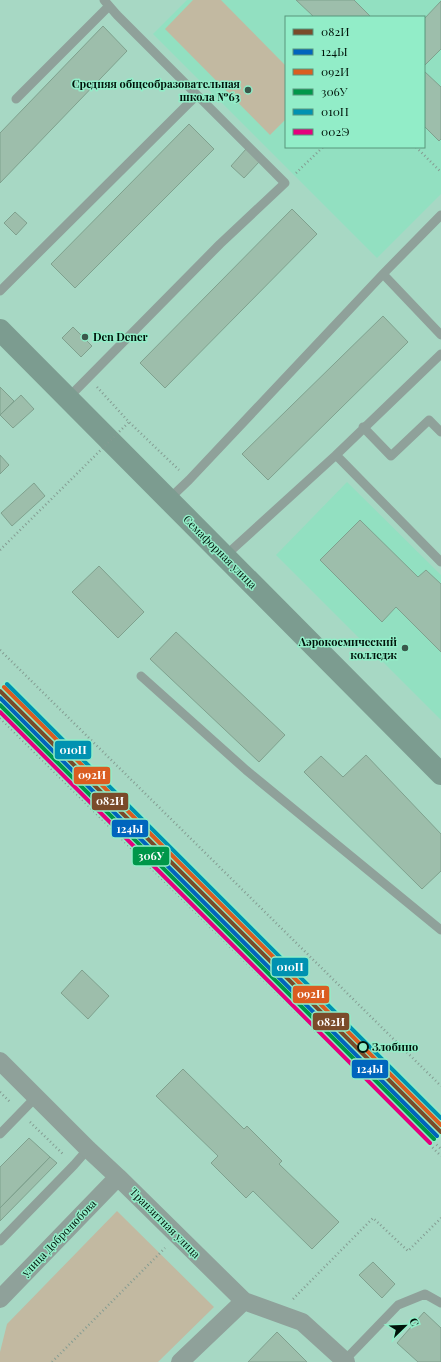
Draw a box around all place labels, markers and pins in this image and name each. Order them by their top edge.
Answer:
place label: Средняя общеобразовательная школа №63 [72,76,241,104]
marker: Средняя общеобразовательная школа №63 [243,85,253,95]
place label: Den Dener [93,329,149,344]
marker: Den Dener [80,332,90,342]
place label: Аэрокосмический колледж [298,634,397,662]
marker: Аэрокосмический колледж [400,643,410,653]
place label: Злобино [372,1039,418,1054]
marker: Злобино [357,1041,369,1053]

